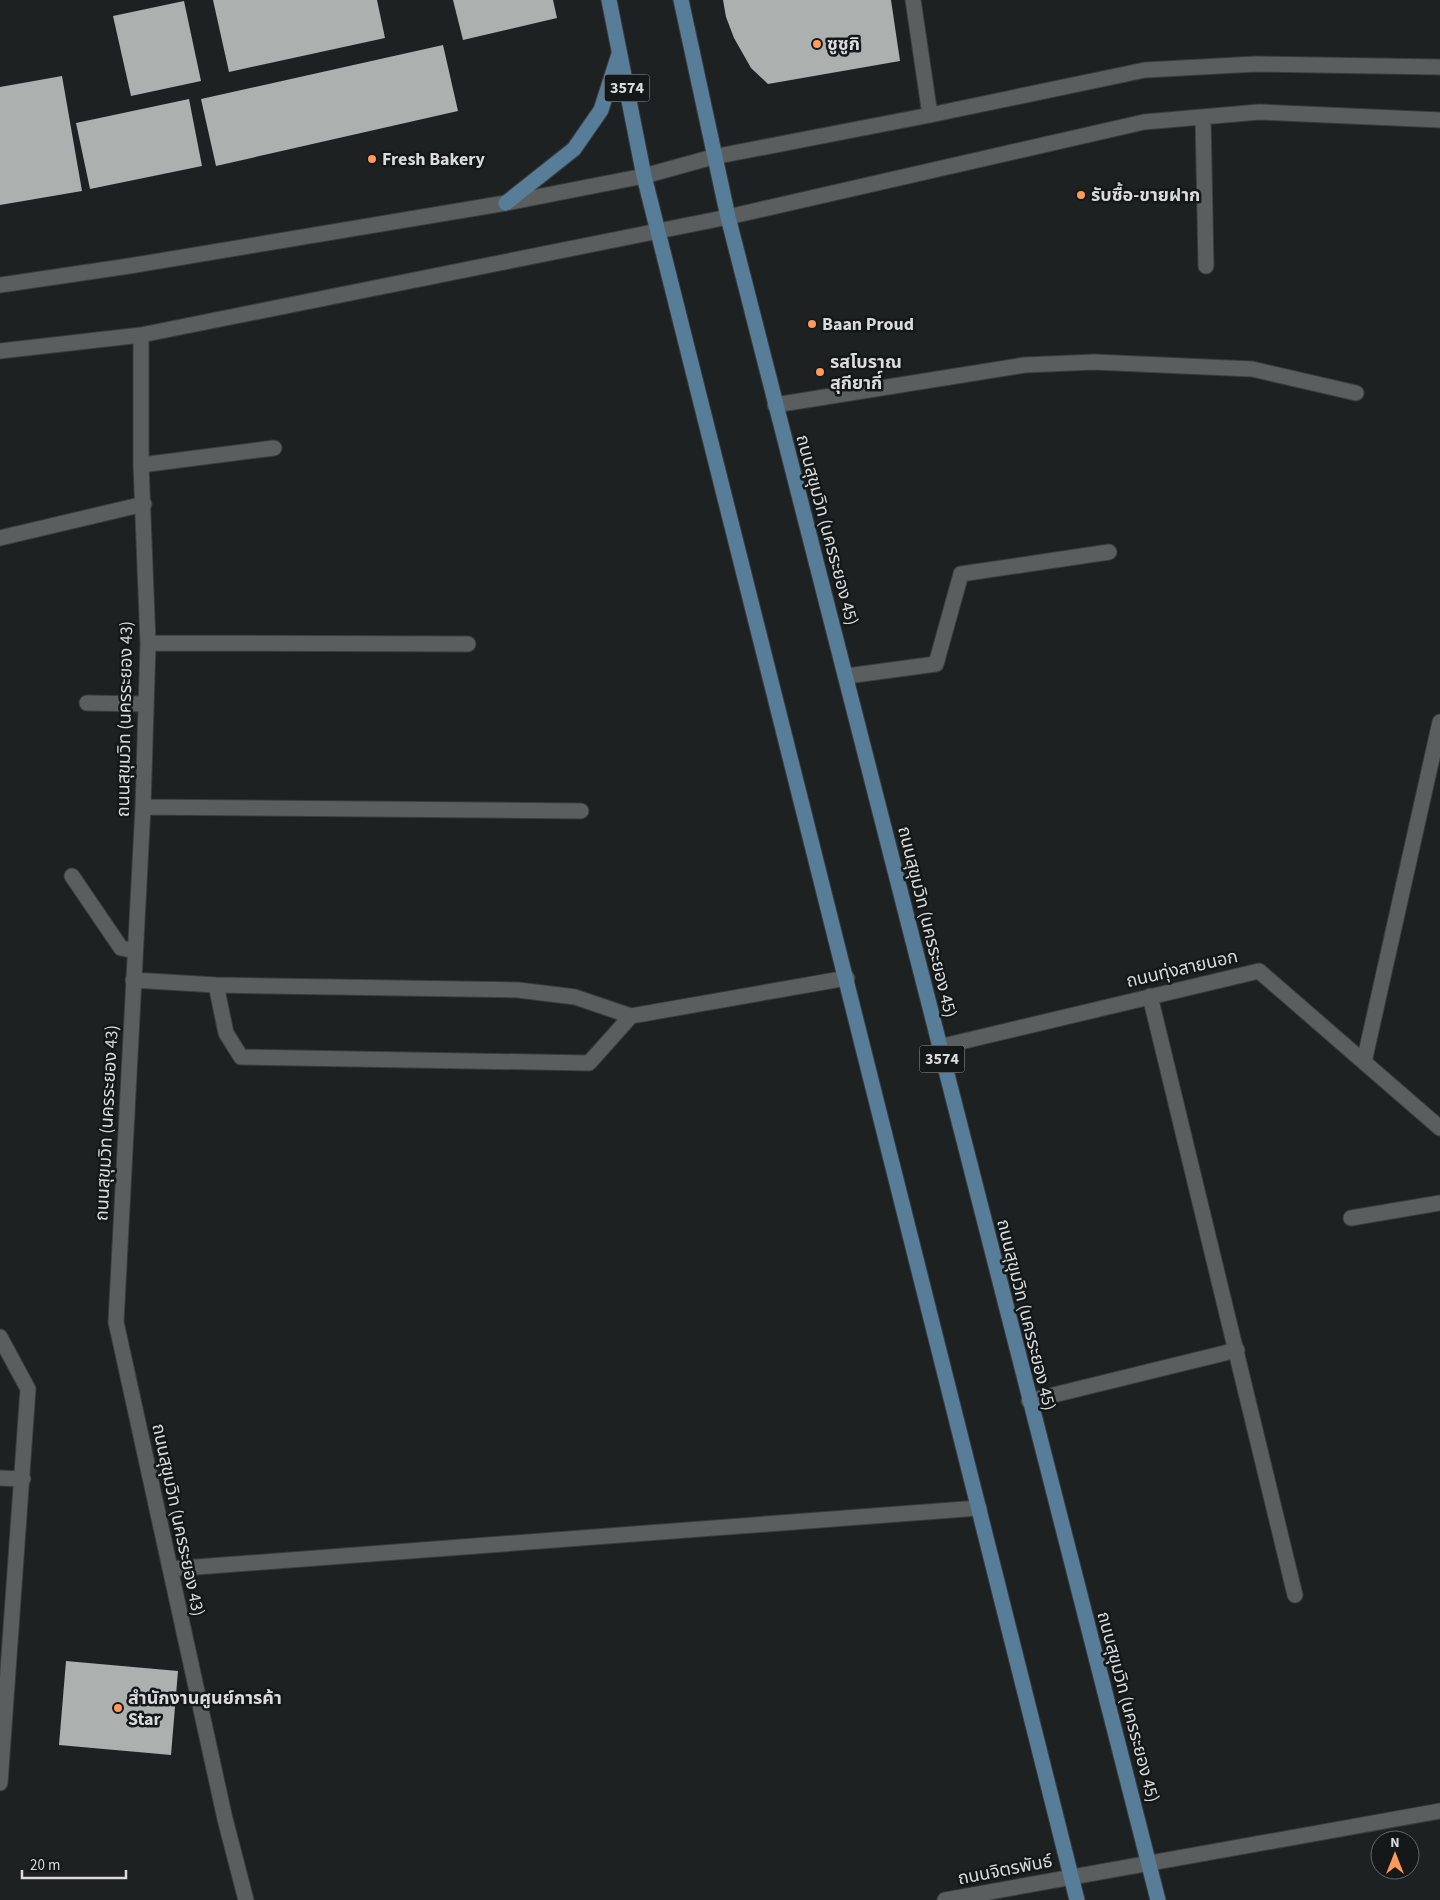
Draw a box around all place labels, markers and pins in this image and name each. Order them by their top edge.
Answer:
place label: ซูซูกิ [827,32,860,57]
marker: ซูซูกิ [811,38,823,50]
place label: Fresh Bakery [382,147,486,172]
marker: Fresh Bakery [366,153,378,165]
place label: รับซื้อ-ขายฝาก [1091,182,1200,208]
marker: รับซื้อ-ขายฝาก [1075,189,1087,201]
place label: Baan Proud [822,312,914,337]
marker: Baan Proud [806,318,818,330]
place label: รสโบราณ สุกียากี์ [830,350,902,396]
marker: รสโบราณ สุกียากี์ [814,366,826,378]
place label: สำนักงานศูนย์การค้า Star [128,1686,282,1732]
marker: สำนักงานศูนย์การค้า Star [112,1702,124,1714]

